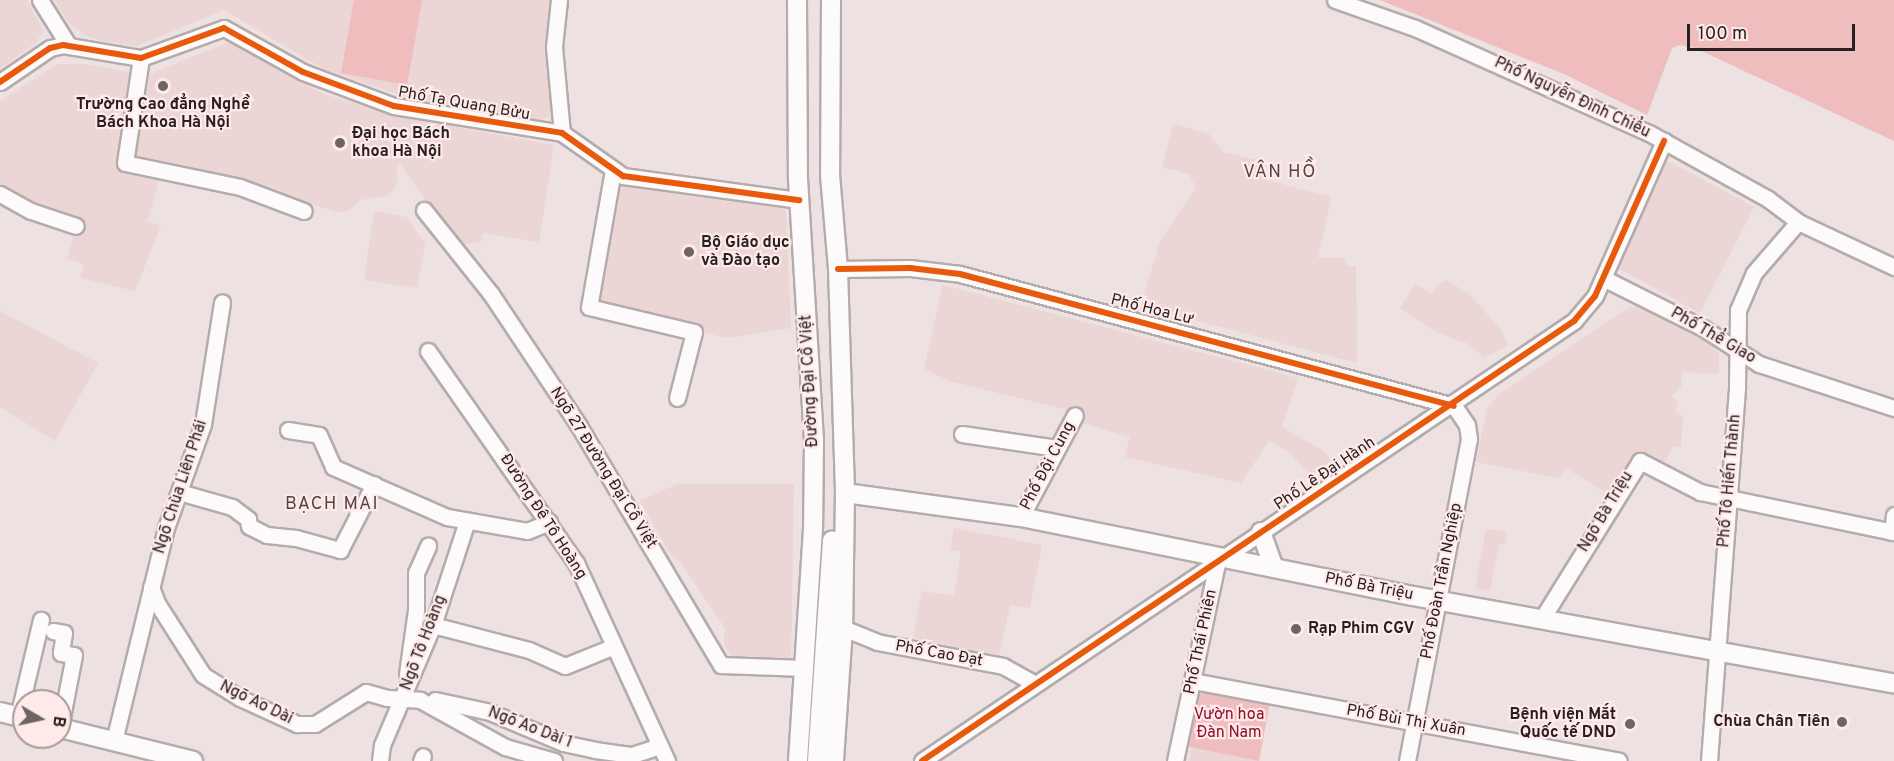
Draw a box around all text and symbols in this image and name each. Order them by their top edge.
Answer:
scale bar [1690,12,1858,50]
text: 100 m [1698,23,1747,46]
street label: Phố Nguyễn Đình Chiểu [1491,53,1653,143]
marker: Trường Cao đẳng Nghề Bách Khoa Hà Nội [156,79,170,93]
street label: Phố Tạ Quang Bửu [396,83,532,125]
place label: Trường Cao đẳng Nghề Bách Khoa Hà Nội [76,95,250,133]
place label: Đại học Bách khoa Hà Nội [352,124,450,162]
marker: Đại học Bách khoa Hà Nội [333,136,347,150]
district label: VÂN HỒ [1243,162,1317,184]
place label: Bộ Giáo dục và Đào tạo [701,233,790,271]
marker: Bộ Giáo dục và Đào tạo [682,245,696,259]
street label: Phố Hoa Lư [1109,290,1195,330]
street label: Phố Thể Giao [1667,304,1759,368]
street label: Đường Đại Cồ Việt [797,314,823,448]
street label: Ngõ 27 Đường Đại Cồ Việt [545,383,661,553]
street label: Phố Tô Hiến Thành [1715,413,1745,549]
street label: Ngõ Chùa Liên Phái [150,418,212,556]
street label: Phố Đội Cung [1017,418,1079,514]
street label: Phố Lê Đại Hành [1271,433,1379,515]
street label: Đường Đê Tô Hoàng [495,450,591,584]
street label: Ngõ Bà Triệu [1574,468,1638,556]
district label: BẠCH MAI [285,494,379,516]
street label: Phố Đoàn Trần Nghiệp [1417,501,1467,661]
street label: Phố Bà Triệu [1323,569,1415,605]
street label: Phố Thái Phiên [1180,587,1222,697]
street label: Ngõ Tô Hoàng [397,592,451,694]
place label: Rạp Phim CGV [1308,619,1414,639]
marker: Rạp Phim CGV [1289,622,1303,636]
street label: Phố Cao Đạt [894,637,984,671]
street label: Ngõ Ao Dài [216,677,296,729]
north arrow [12,689,72,749]
street label: Phố Bùi Thị Xuân [1344,701,1468,741]
street label: Ngõ Ao Dài 1 [485,703,575,753]
park label: Vườn hoa Đàn Nam [1194,705,1264,743]
place label: Bệnh viện Mắt Quốc tế DND [1510,705,1616,743]
place label: Chùa Chân Tiên [1713,712,1830,732]
text: B [47,714,69,729]
marker: Bệnh viện Mắt Quốc tế DND [1621,715,1639,733]
marker: Chùa Chân Tiên [1835,715,1849,729]

